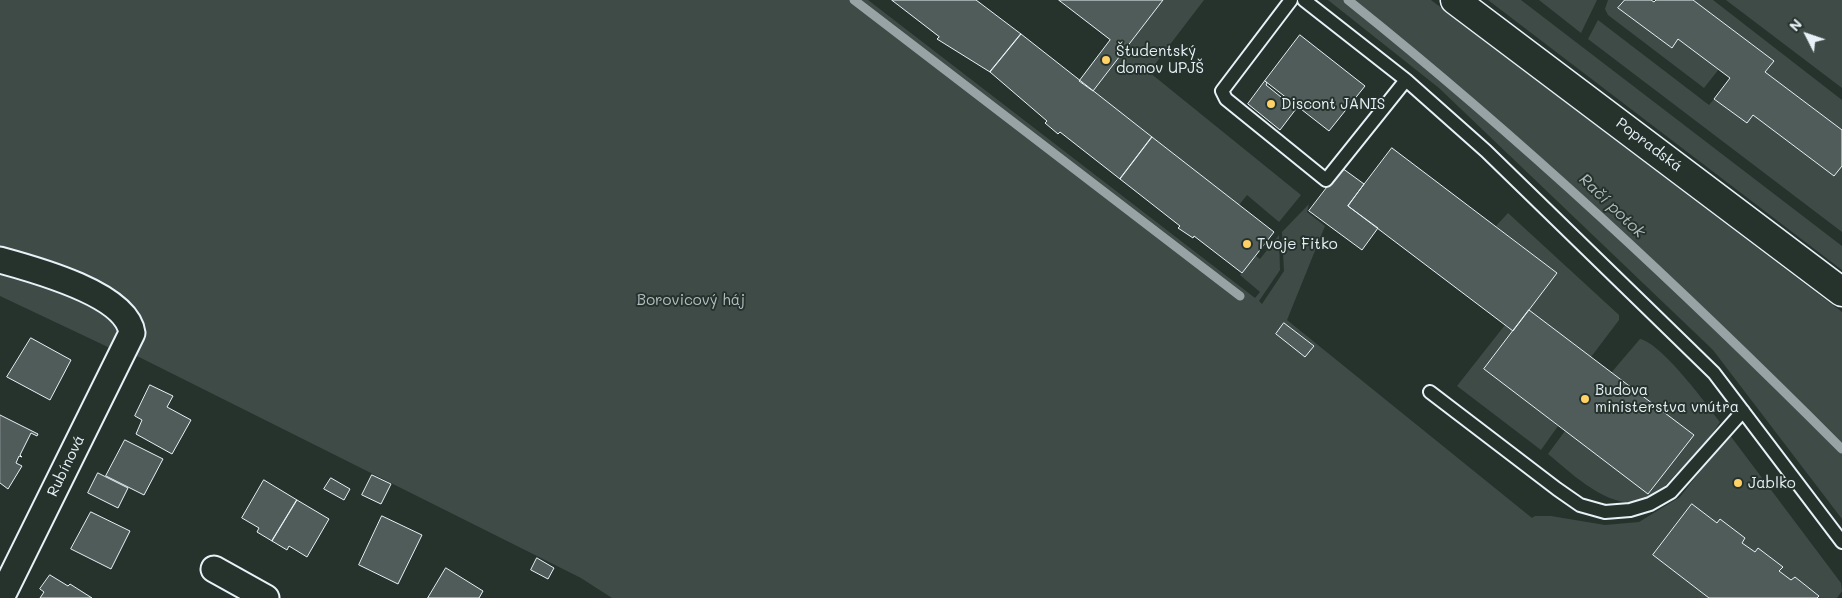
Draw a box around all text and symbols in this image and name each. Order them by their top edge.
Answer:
north arrow [1782,10,1832,60]
text: N [1785,15,1806,35]
place label: Študentský domov UPJŠ [1116,42,1204,77]
marker: Študentský domov UPJŠ [1100,54,1112,66]
place label: Discont JANIS [1281,95,1385,113]
marker: Discont JANIS [1265,98,1277,110]
street label: Popradská [1612,114,1686,176]
water label: Račí potok [1575,170,1649,242]
place label: Tvoje Fitko [1257,235,1338,253]
marker: Tvoje Fitko [1241,238,1253,250]
park label: Borovicový háj [637,291,745,309]
place label: Budova ministerstva vnútra [1595,381,1739,416]
marker: Budova ministerstva vnútra [1579,393,1591,405]
street label: Rubínová [43,432,89,500]
place label: Jablko [1748,474,1796,492]
marker: Jablko [1732,477,1744,489]

